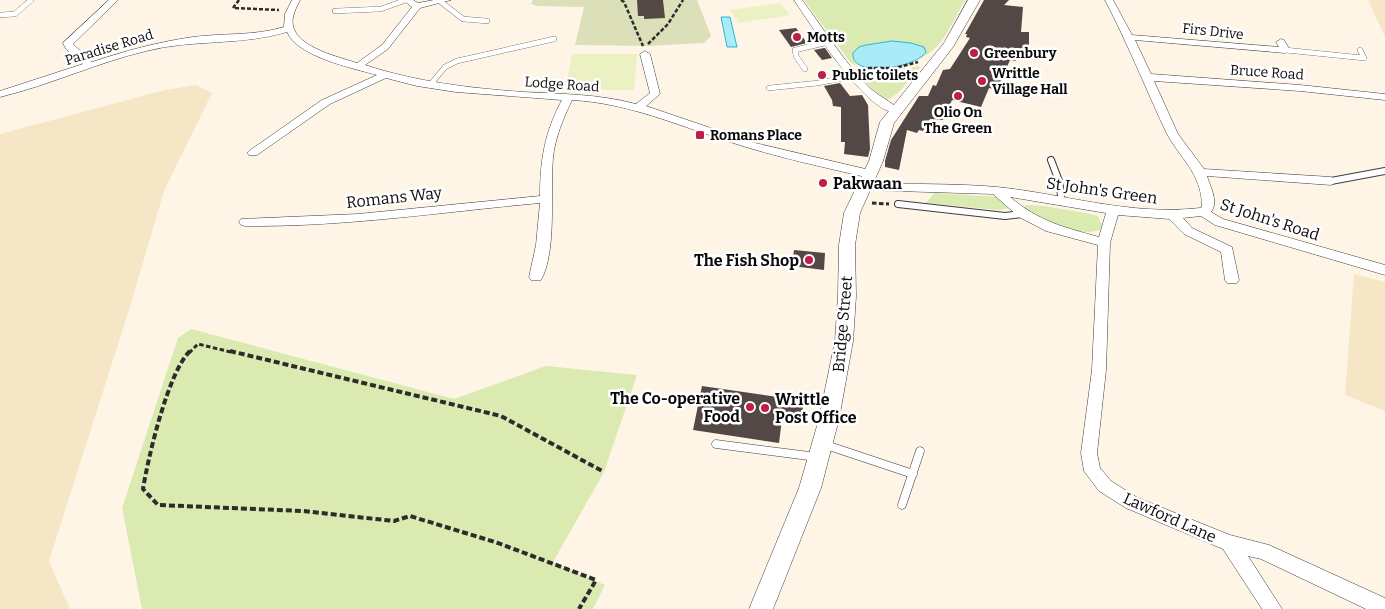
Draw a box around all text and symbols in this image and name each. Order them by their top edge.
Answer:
street label: Firs Drive [1181,20,1245,43]
street label: Paradise Road [63,26,155,69]
place label: Motts [807,29,845,46]
marker: Motts [791,31,803,43]
place label: Greenbury [984,45,1057,62]
marker: Greenbury [968,47,980,59]
street label: Bruce Road [1230,61,1304,84]
place label: Writtle Village Hall [992,65,1068,98]
place label: Public toilets [832,67,918,84]
marker: Public toilets [816,69,828,81]
street label: Lodge Road [524,73,600,96]
marker: Writtle Village Hall [976,75,988,87]
marker: Olio On The Green [952,90,964,102]
place label: Olio On The Green [924,104,992,137]
place label: Romans Place [710,127,802,144]
marker: Romans Place [694,129,706,141]
street label: St John's Green [1045,173,1159,208]
place label: Pakwaan [833,174,903,193]
marker: Pakwaan [817,177,829,189]
street label: Romans Way [345,183,443,212]
street label: St John's Road [1218,194,1322,245]
place label: The Fish Shop [694,251,799,270]
marker: The Fish Shop [803,254,815,266]
street label: Bridge Street [829,275,856,373]
place label: The Co-operative Food [610,389,740,426]
place label: Writtle Post Office [775,390,857,427]
marker: The Co-operative Food [744,401,756,413]
marker: Writtle Post Office [759,402,771,414]
street label: Lawford Lane [1120,488,1219,546]

